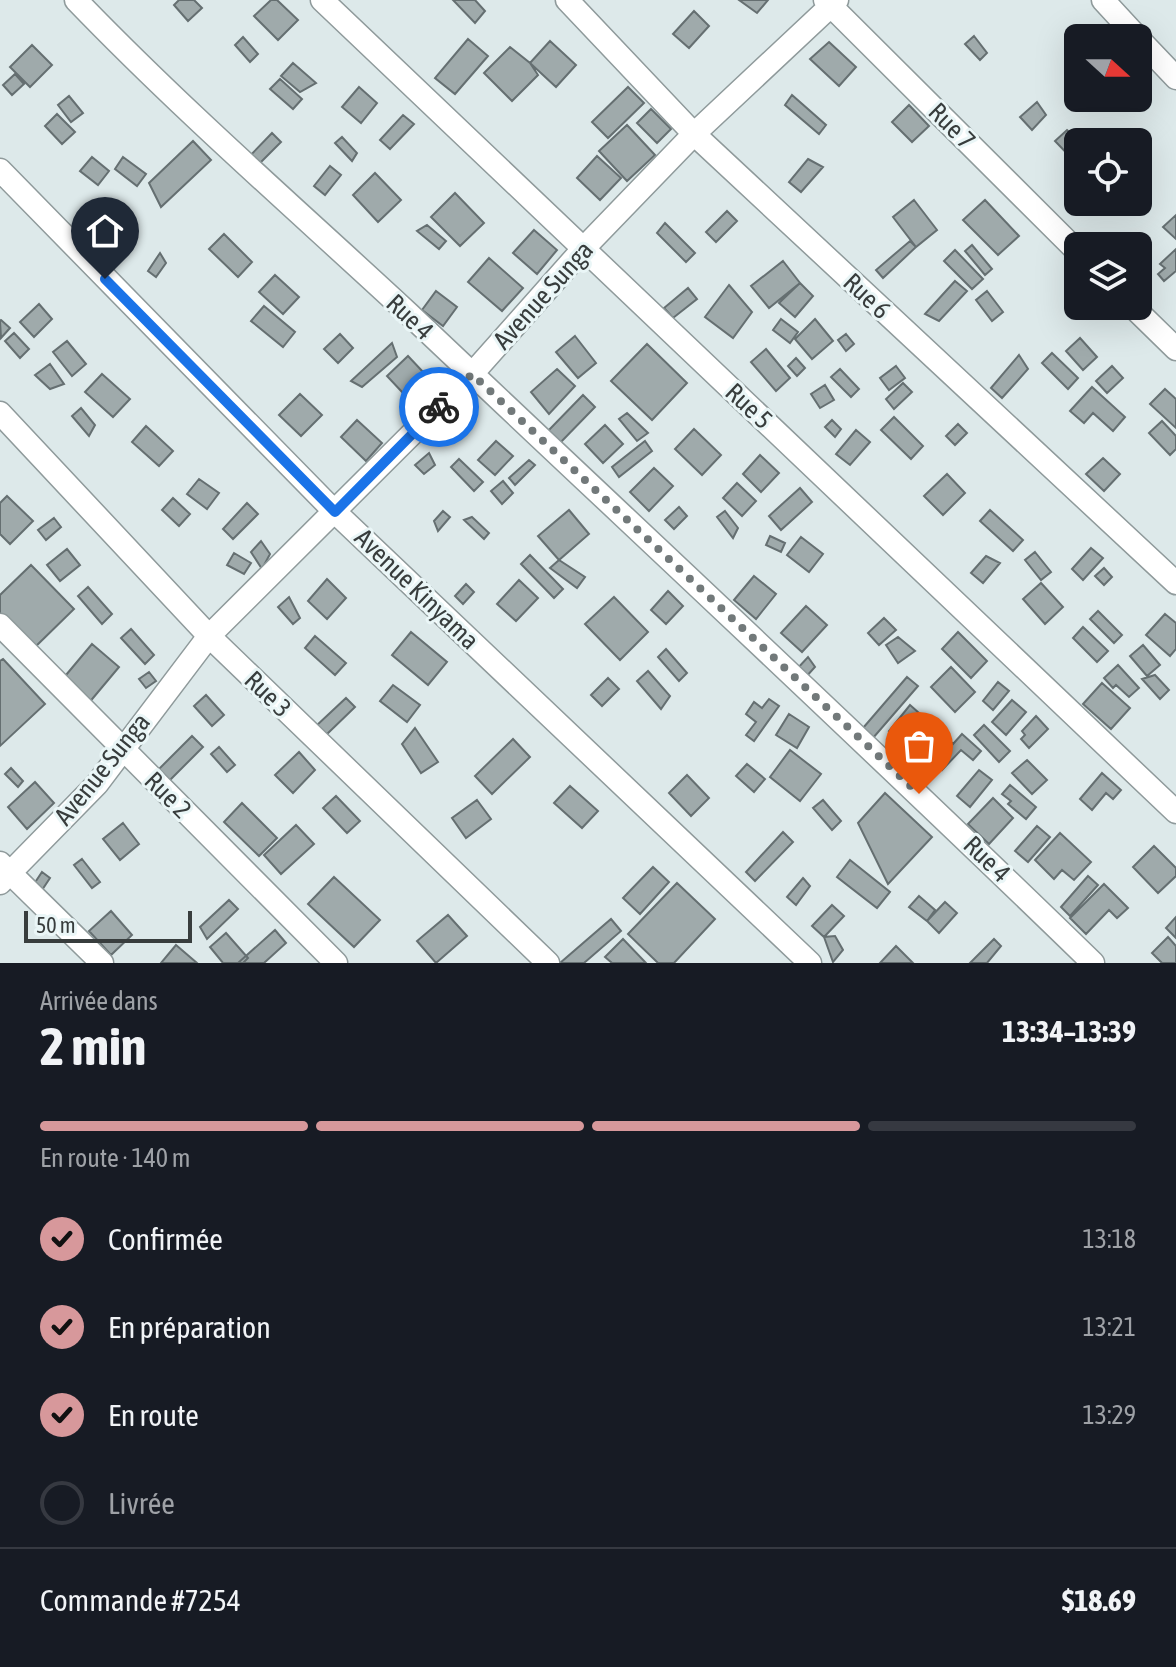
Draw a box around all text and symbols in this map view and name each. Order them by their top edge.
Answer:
north arrow [1064,24,1152,112]
map controls [1064,24,1152,320]
street label: Rue 7 [923,97,981,155]
button: locate [1064,128,1152,216]
pin [71,197,139,279]
icon: home [83,209,127,253]
button: layers [1064,232,1152,320]
street label: Avenue Sunga [487,235,599,355]
street label: Rue 6 [837,267,897,325]
street label: Rue 4 [380,288,440,346]
courier [399,367,479,447]
street label: Rue 5 [719,377,779,435]
icon: bike [417,385,461,429]
street label: Avenue Kinyama [349,523,485,655]
street label: Rue 3 [238,665,298,723]
street label: Avenue Sunga [48,707,156,831]
pin [885,712,953,794]
icon: bag [897,724,941,768]
street label: Rue 2 [139,766,197,824]
street label: Rue 4 [957,830,1017,888]
scale bar [24,907,192,943]
text: 50 m [36,912,76,938]
text: Arrivée dans [40,986,158,1016]
text: 13:34–13:39 [1002,1014,1136,1048]
text: 2 min [40,1016,146,1076]
text: En route · 140 m [40,1143,190,1173]
icon: check [40,1217,84,1261]
text: Confirmée [108,1222,223,1256]
text: 13:18 [1082,1224,1136,1254]
icon: check [40,1305,84,1349]
text: En préparation [108,1310,271,1344]
text: 13:21 [1082,1312,1136,1342]
icon: check [40,1393,84,1437]
text: En route [108,1398,199,1432]
text: 13:29 [1082,1400,1136,1430]
text: Livrée [108,1486,175,1520]
text: Commande #7254 [40,1583,241,1617]
text: $18.69 [1062,1583,1136,1617]

